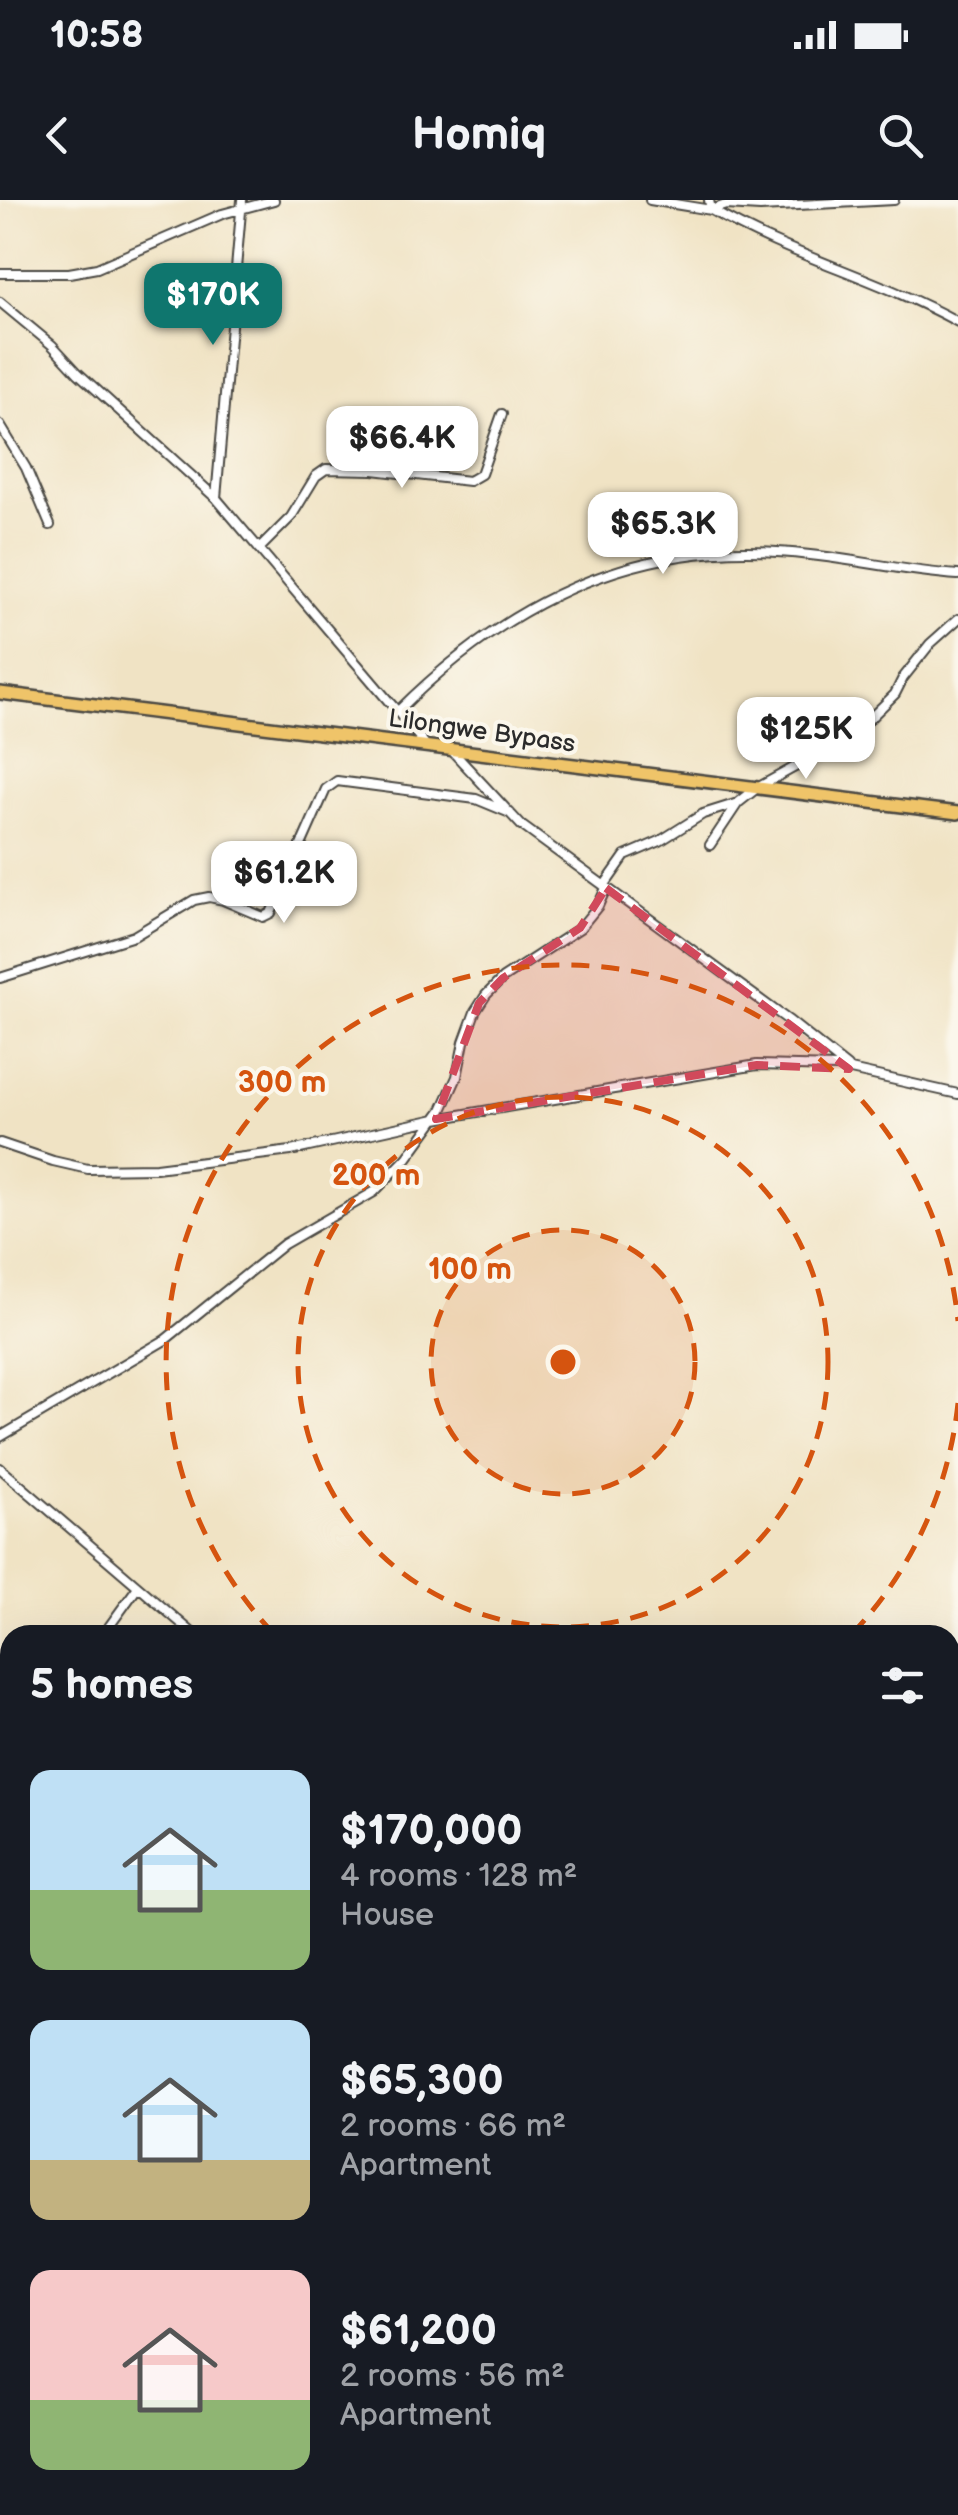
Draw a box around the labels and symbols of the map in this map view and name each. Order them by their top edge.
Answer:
pin: $170K [143,263,283,348]
pin: $66.4K [321,406,483,491]
pin: $65.3K [582,492,744,577]
pin: $125K [736,697,876,782]
street label: Lilongwe Bypass [386,703,577,760]
pin: $61.2K [203,841,365,926]
text: 300 m [238,1065,326,1101]
text: 200 m [332,1158,420,1194]
text: 100 m [428,1252,512,1288]
centre of rings [545,1344,581,1380]

